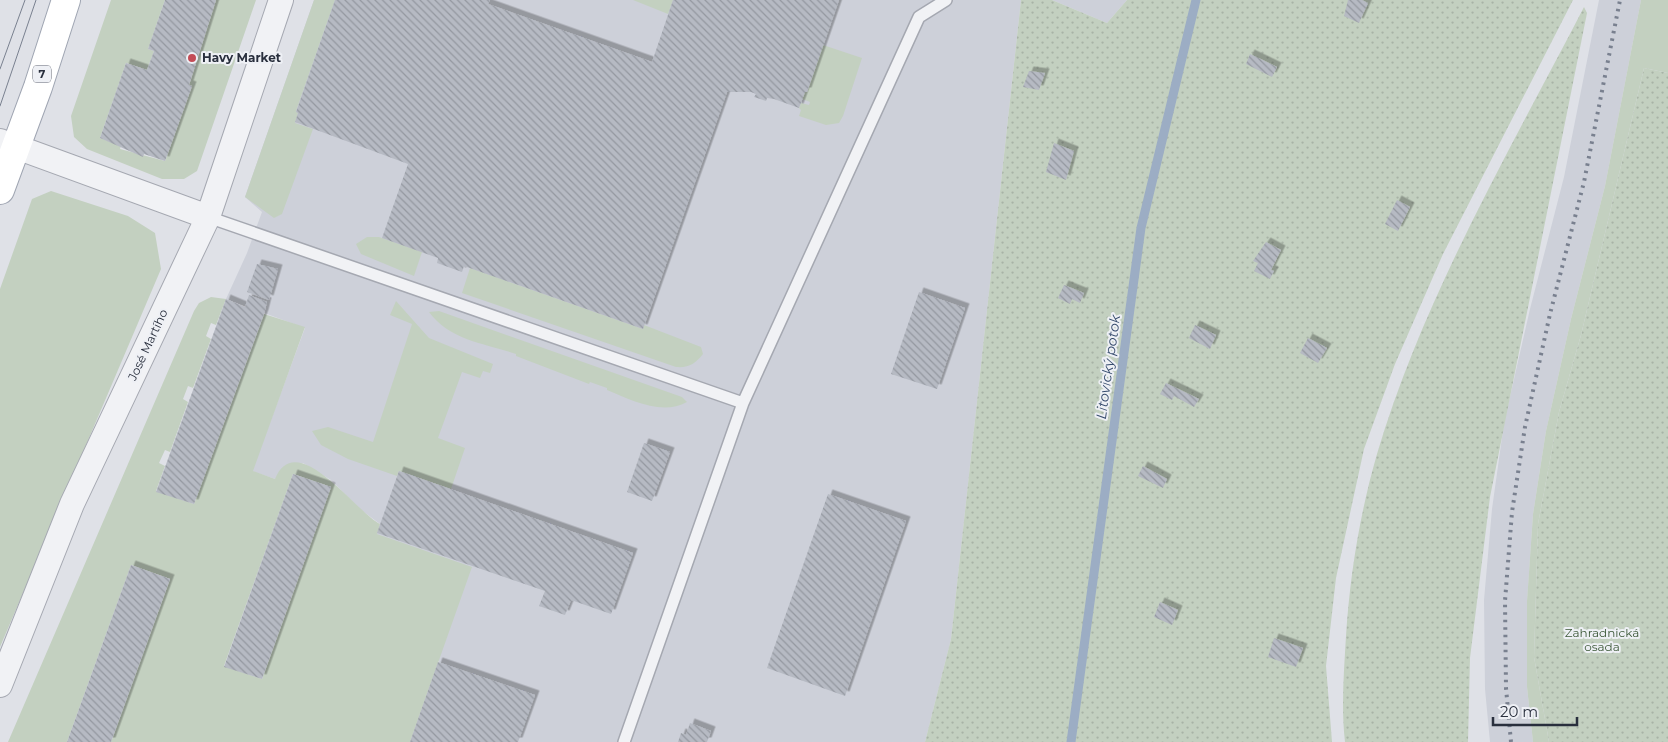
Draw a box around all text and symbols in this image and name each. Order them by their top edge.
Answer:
place label: Havy Market [202,50,282,65]
marker: Havy Market [186,52,198,64]
road number: 7 [33,66,51,82]
street label: José Martího [124,307,171,384]
water label: Litovický potok [1092,313,1124,420]
park label: Zahradnická osada [1565,625,1639,654]
scale bar [1493,694,1577,726]
text: 20 m [1500,702,1538,721]

